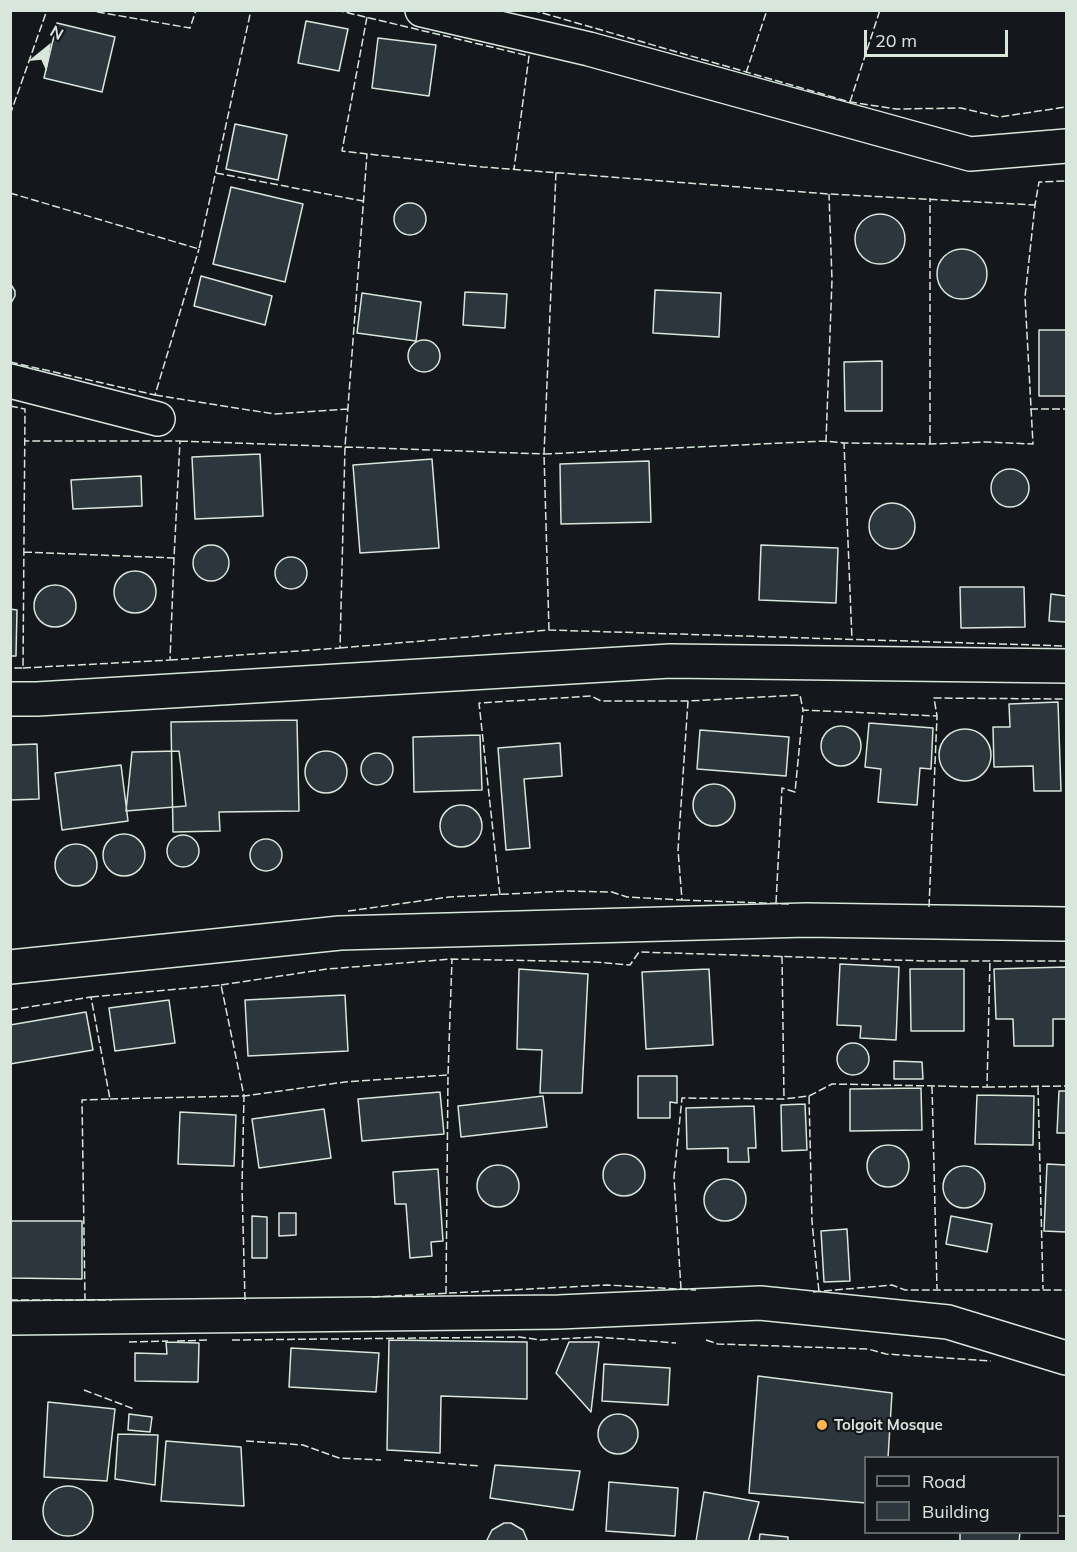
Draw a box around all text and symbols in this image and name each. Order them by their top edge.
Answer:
north arrow [18,18,78,78]
scale bar [867,18,1011,56]
text: N [47,21,67,44]
text: 20 m [875,29,917,52]
place label: Tolgoit Mosque [834,1416,943,1434]
marker: Tolgoit Mosque [815,1418,829,1432]
legend [864,1456,1059,1534]
text: Road [922,1470,966,1493]
text: Building [922,1500,990,1523]

